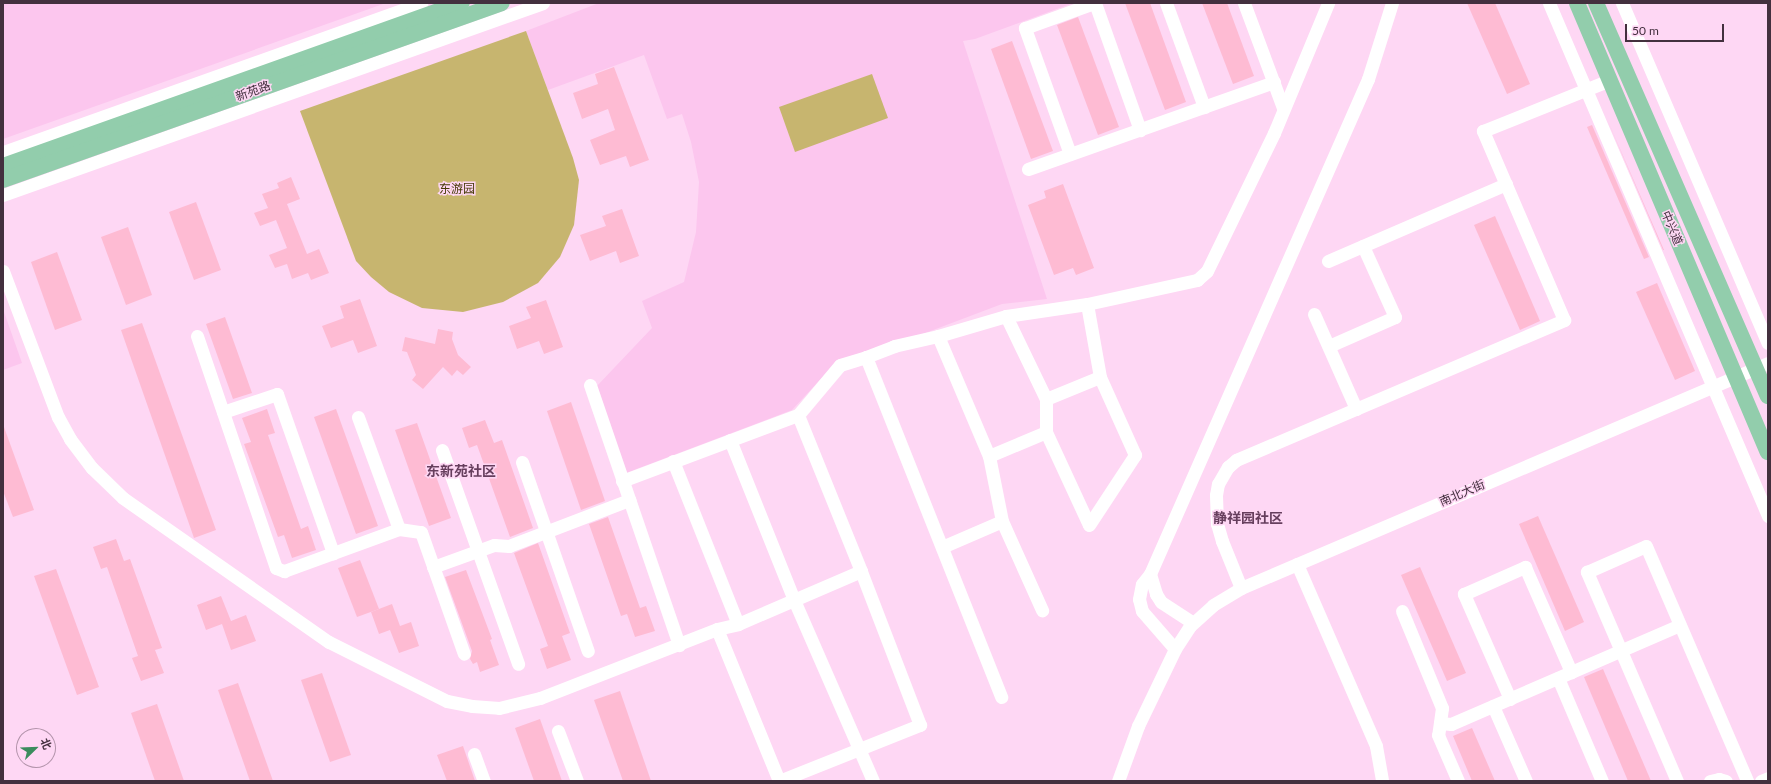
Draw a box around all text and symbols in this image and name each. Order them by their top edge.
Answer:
scale bar [1627,16,1726,42]
text: 50 m [1632,23,1659,38]
street label: 新苑路 [234,78,272,104]
park label: 东游园 [439,182,475,196]
street label: 中兴道 [1658,209,1686,247]
district label: 东新苑社区 [426,463,496,479]
street label: 南北大街 [1437,477,1487,509]
district label: 静祥园社区 [1213,510,1283,526]
north arrow [16,728,56,768]
text: 北 [38,736,55,751]

